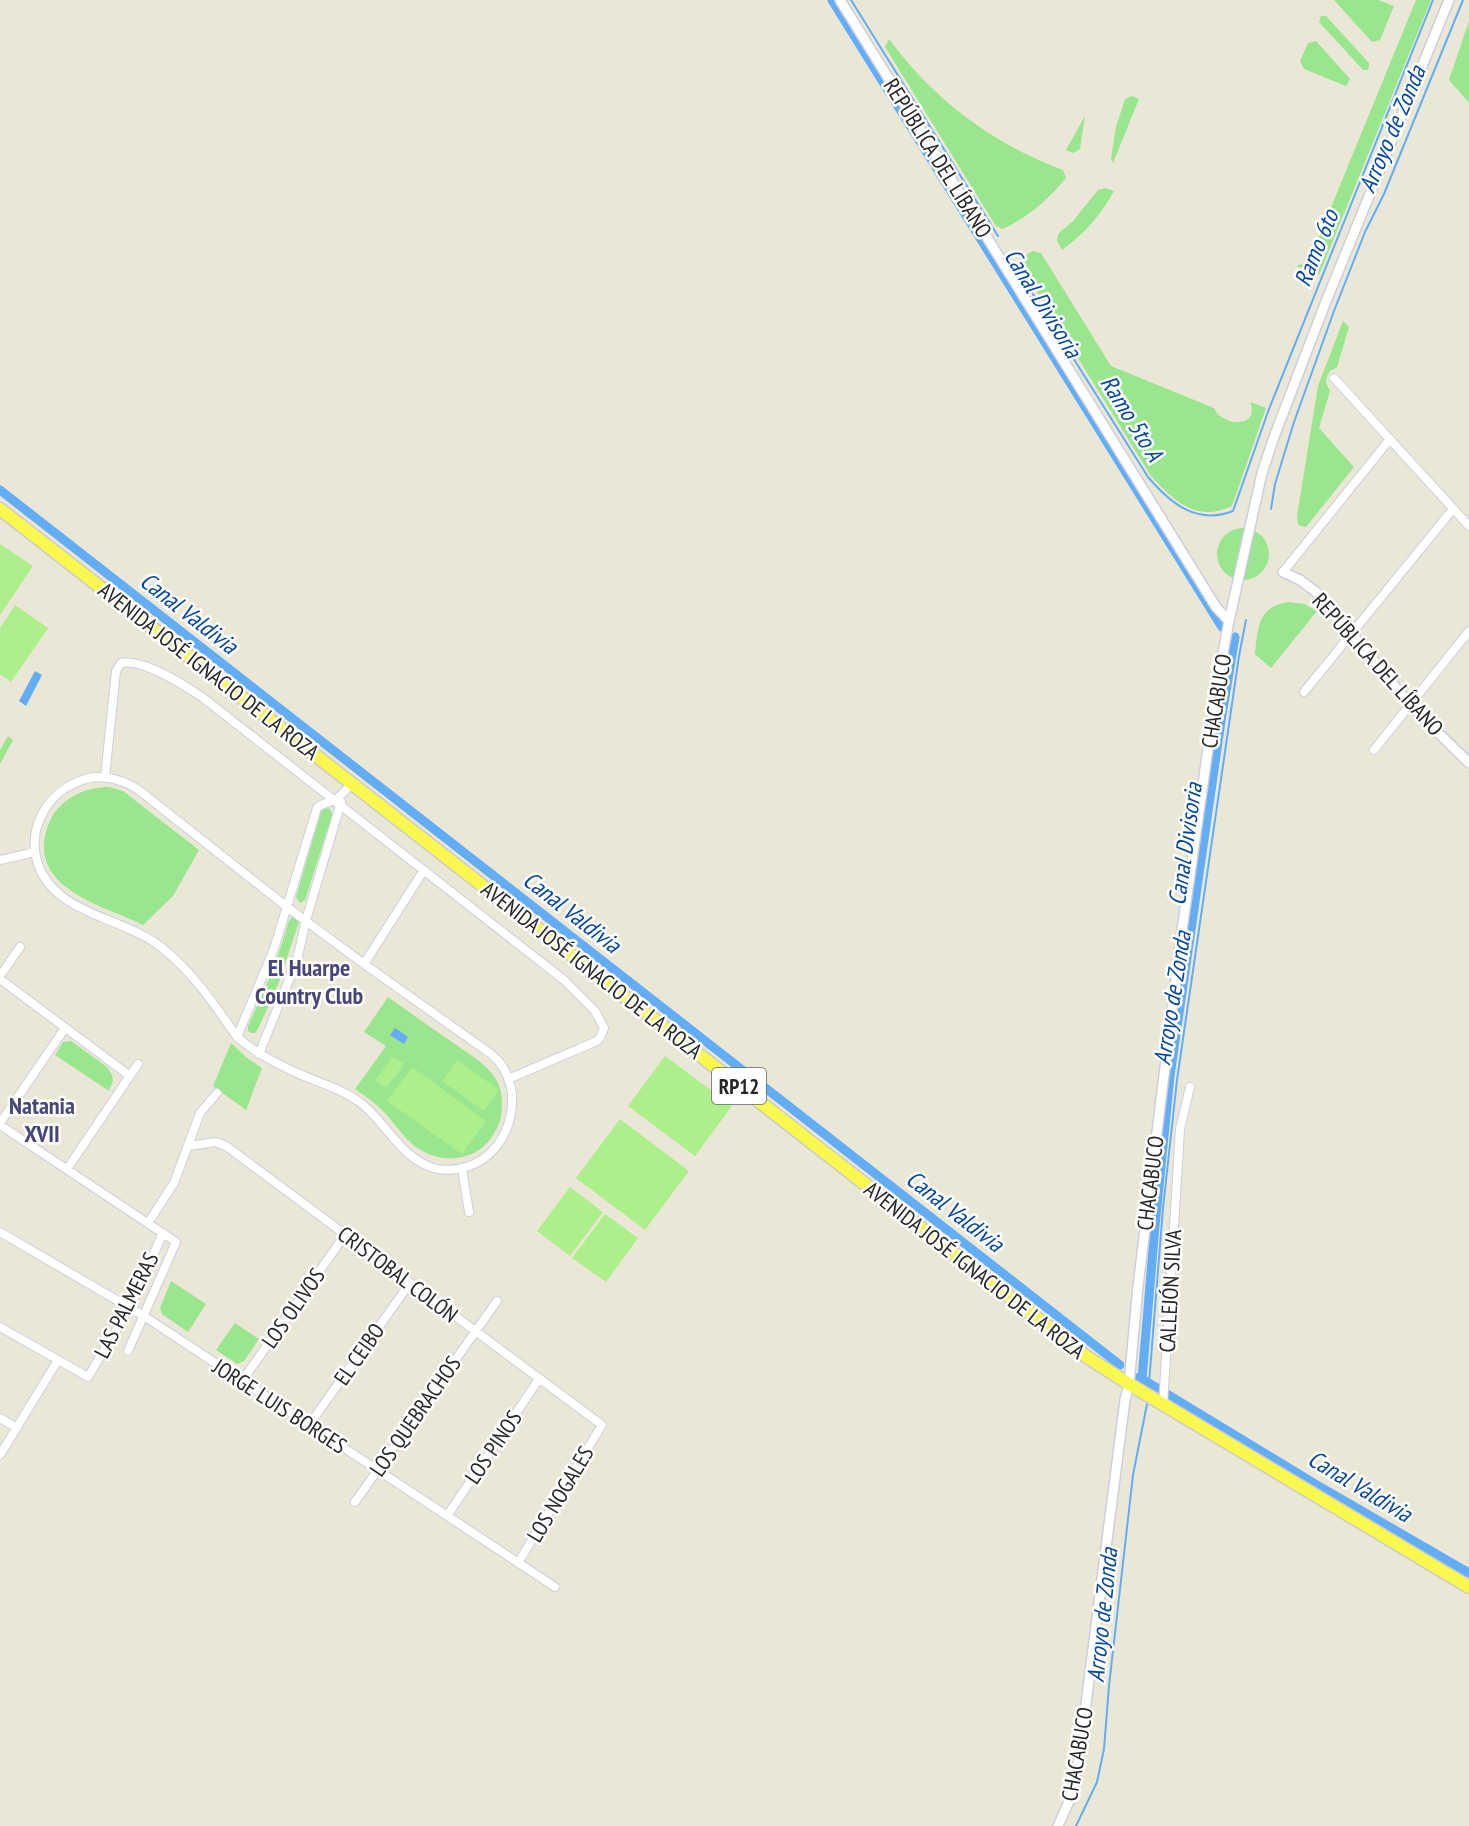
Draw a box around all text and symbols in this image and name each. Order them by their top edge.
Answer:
water label: Arroyo de Zonda [1351,60,1433,197]
street label: REPÚBLICA DEL LÍBANO [878,73,998,243]
water label: Ramo 6to [1287,204,1346,291]
water label: Canal Divisoria [997,243,1090,365]
water label: Ramo 5to A [1094,369,1171,467]
water label: Canal Valdivia [134,565,245,662]
street label: AVENIDA JOSÉ IGNACIO DE LA ROZA [93,576,326,766]
street label: REPÚBLICA DEL LÍBANO [1306,587,1450,741]
street label: CHACABUCO [1195,652,1237,750]
water label: Canal Divisoria [1161,779,1209,907]
water label: Canal Valdivia [517,864,628,961]
street label: AVENIDA JOSÉ IGNACIO DE LA ROZA [476,875,709,1065]
water label: Arroyo de Zonda [1146,928,1198,1067]
district label: El Huarpe Country Club [255,952,363,1011]
road number: RP12 [712,1068,766,1104]
district label: Natania XVII [9,1090,75,1149]
street label: CHACABUCO [1130,1134,1170,1232]
water label: Canal Valdivia [900,1163,1011,1260]
street label: AVENIDA JOSÉ IGNACIO DE LA ROZA [859,1175,1092,1365]
street label: CRISTOBAL COLÓN [332,1220,464,1328]
street label: CALLEJÓN SILVA [1153,1228,1187,1353]
street label: LAS PALMERAS [87,1247,165,1363]
street label: LOS OLIVOS [255,1262,331,1354]
street label: EL CEIBO [328,1317,390,1391]
street label: LOS QUEBRACHOS [363,1350,467,1482]
street label: JORGE LUIS BORGES [207,1352,352,1460]
street label: LOS PINOS [458,1405,528,1489]
street label: LOS NOGALES [520,1441,600,1547]
water label: Canal Valdivia [1302,1443,1419,1530]
water label: Arroyo de Zonda [1080,1545,1125,1684]
street label: CHACABUCO [1055,1705,1099,1803]

